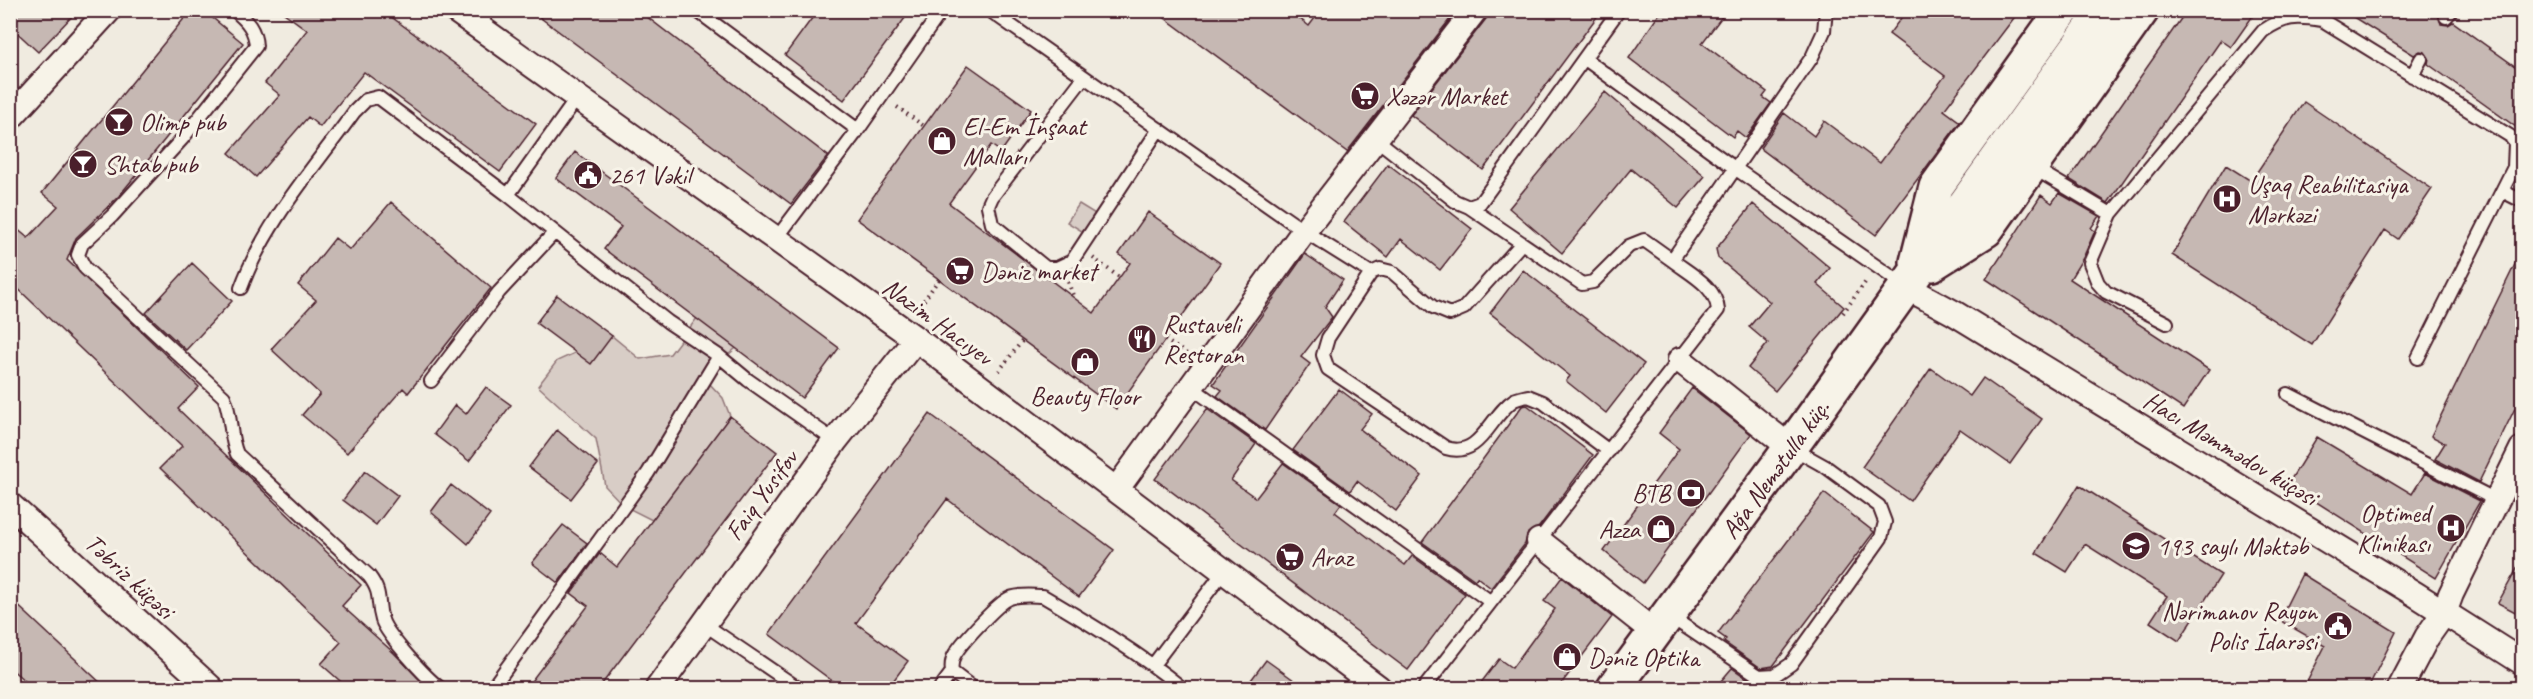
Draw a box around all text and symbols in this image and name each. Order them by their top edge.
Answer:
supermarket icon: Xəzər Market [1349,80,1381,112]
place label: Xəzər Market [1386,80,1509,113]
bar icon: Olimp pub [103,106,135,138]
place label: Olimp pub [140,106,227,139]
place label: El-Em İnşaat Malları [963,110,1088,173]
shop icon: El-Em İnşaat Malları [926,125,958,157]
bar icon: Shtab pub [67,148,99,180]
place label: Shtab pub [104,148,199,181]
public building icon: 261 Vəkil [572,159,604,191]
place label: 261 Vəkil [609,159,695,192]
place label: Uşaq Reabilitasiya Mərkəzi [2248,168,2409,231]
hospital icon: Uşaq Reabilitasiya Mərkəzi [2211,183,2243,215]
supermarket icon: Dəniz market [944,255,976,287]
place label: Dəniz market [981,255,1100,288]
street label: Nazim Hacıyev [876,270,1001,374]
place label: Rustaveli Restoran [1163,308,1245,371]
restaurant icon: Rustaveli Restoran [1126,323,1158,355]
shop icon: Beauty Floor [1069,346,1101,378]
place label: Beauty Floor [1030,380,1142,413]
street label: Hacı Məmmədov küçəsi [2138,383,2326,515]
street label: Ağa Nemətulla küç. [1714,392,1837,545]
street label: Faiq Yusifov [718,442,807,547]
place label: BTB [1632,477,1673,510]
bank icon: BTB [1675,477,1707,509]
place label: Optimed Klinikası [2357,497,2434,560]
hospital icon: Optimed Klinikası [2435,512,2467,544]
place label: Azza [1599,513,1642,546]
shop icon: Azza [1645,513,1677,545]
street label: Təbriz küçəsi [78,526,184,628]
school or university icon: 193 saylı Məktəb [2120,530,2152,562]
place label: 193 saylı Məktəb [2157,530,2310,563]
supermarket icon: Araz [1274,541,1306,573]
place label: Araz [1311,541,1355,574]
place label: Nərimanov Rayon Polis İdarəsi [2162,595,2320,658]
public building icon: Nərimanov Rayon Polis İdarəsi [2322,610,2354,642]
shop icon: Dəniz Optika [1551,641,1583,673]
place label: Dəniz Optika [1588,641,1701,674]

